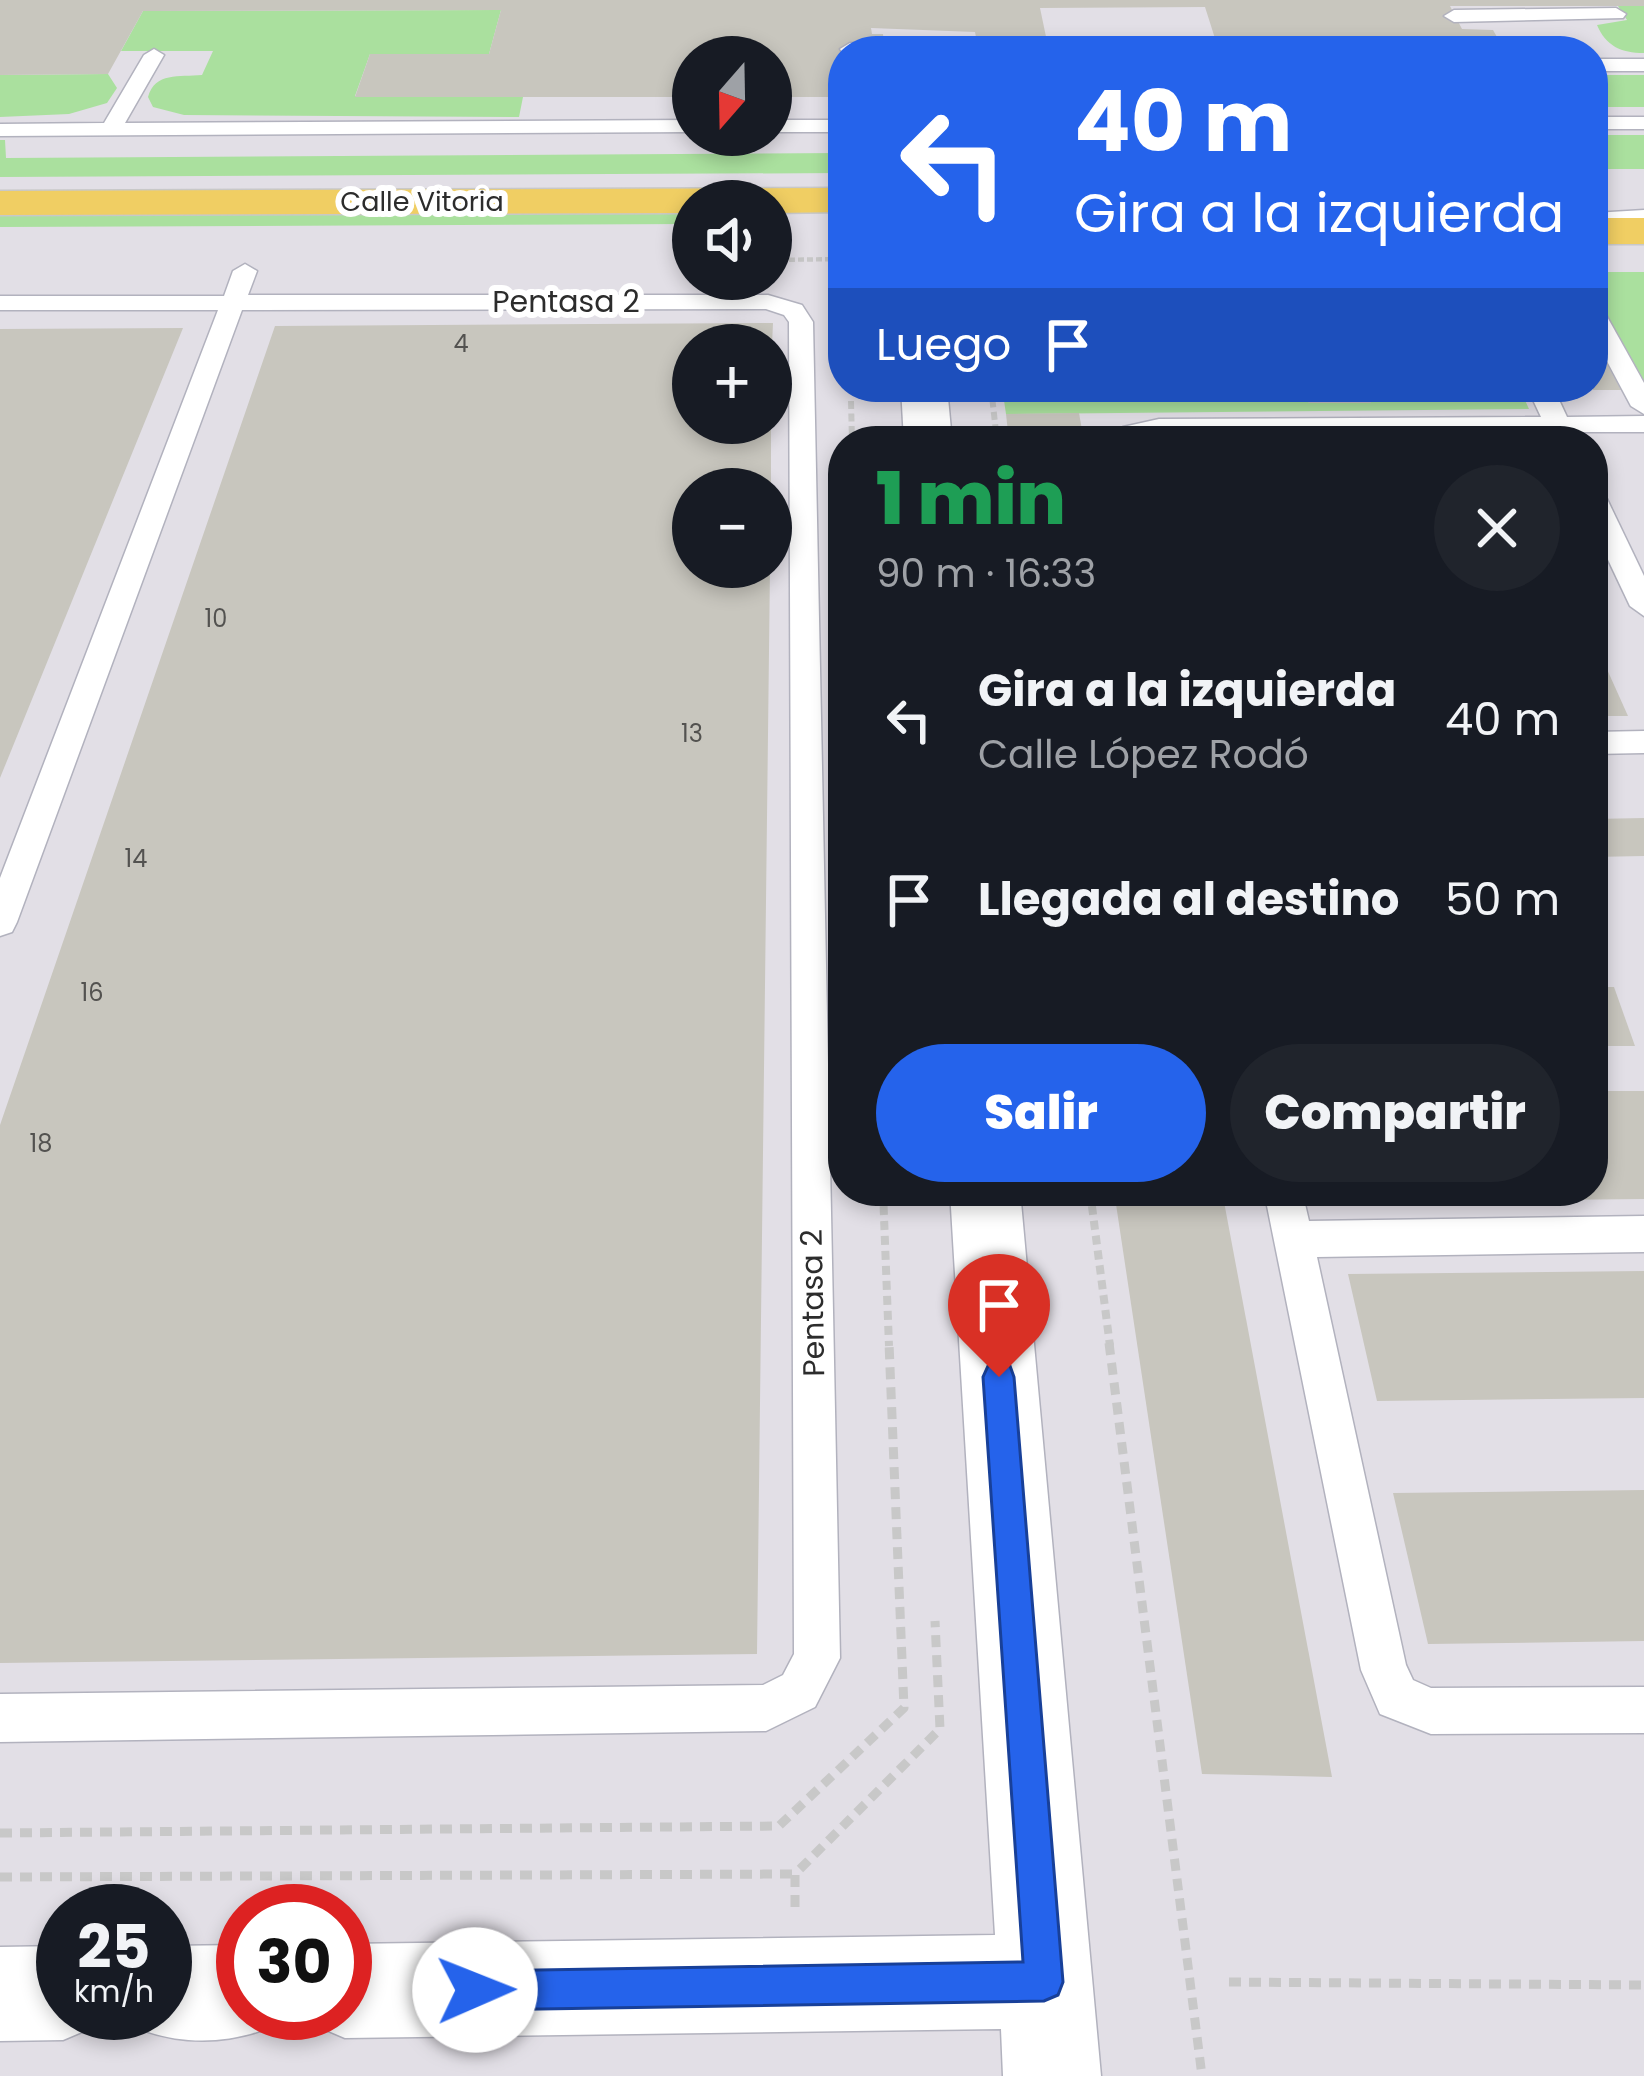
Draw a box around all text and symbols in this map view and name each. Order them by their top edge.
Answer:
north arrow [672,36,792,156]
map controls [672,36,792,588]
text: 40 m [1074,63,1292,180]
icon: left [876,84,1032,240]
text: Gira a la izquierda [1074,175,1564,251]
button: sound [672,180,792,300]
street label: Calle Vitoria [340,183,504,220]
street label: Pentasa 2 [492,280,640,323]
icon: arrive [1035,312,1101,378]
text: Luego [876,313,1011,376]
button: + [672,324,792,444]
house number: 4 [453,327,469,360]
text: 1 min [876,448,1066,549]
button: close [1434,465,1560,591]
button: − [672,468,792,588]
text: 90 m · 16:33 [876,546,1096,601]
house number: 10 [205,602,227,635]
text: Gira a la izquierda [978,659,1396,722]
icon: left [876,687,942,753]
text: 40 m [1445,688,1560,751]
house number: 13 [681,717,703,750]
text: Calle López Rodó [978,727,1309,782]
house number: 14 [125,842,147,875]
icon: arrive [876,867,942,933]
text: Llegada al destino [978,868,1400,931]
text: 50 m [1445,868,1560,931]
house number: 16 [81,976,103,1009]
button: Salir [876,1044,1206,1182]
button: Compartir [1230,1044,1560,1182]
house number: 18 [30,1127,52,1160]
street label: Pentasa 2 [790,1229,835,1377]
pin [948,1254,1050,1377]
icon: arrive [966,1272,1032,1338]
speed limit sign: 30 [216,1884,372,2040]
text: 25 [77,1905,151,1989]
position arrow [412,1927,538,2053]
text: km/h [74,1970,154,2013]

